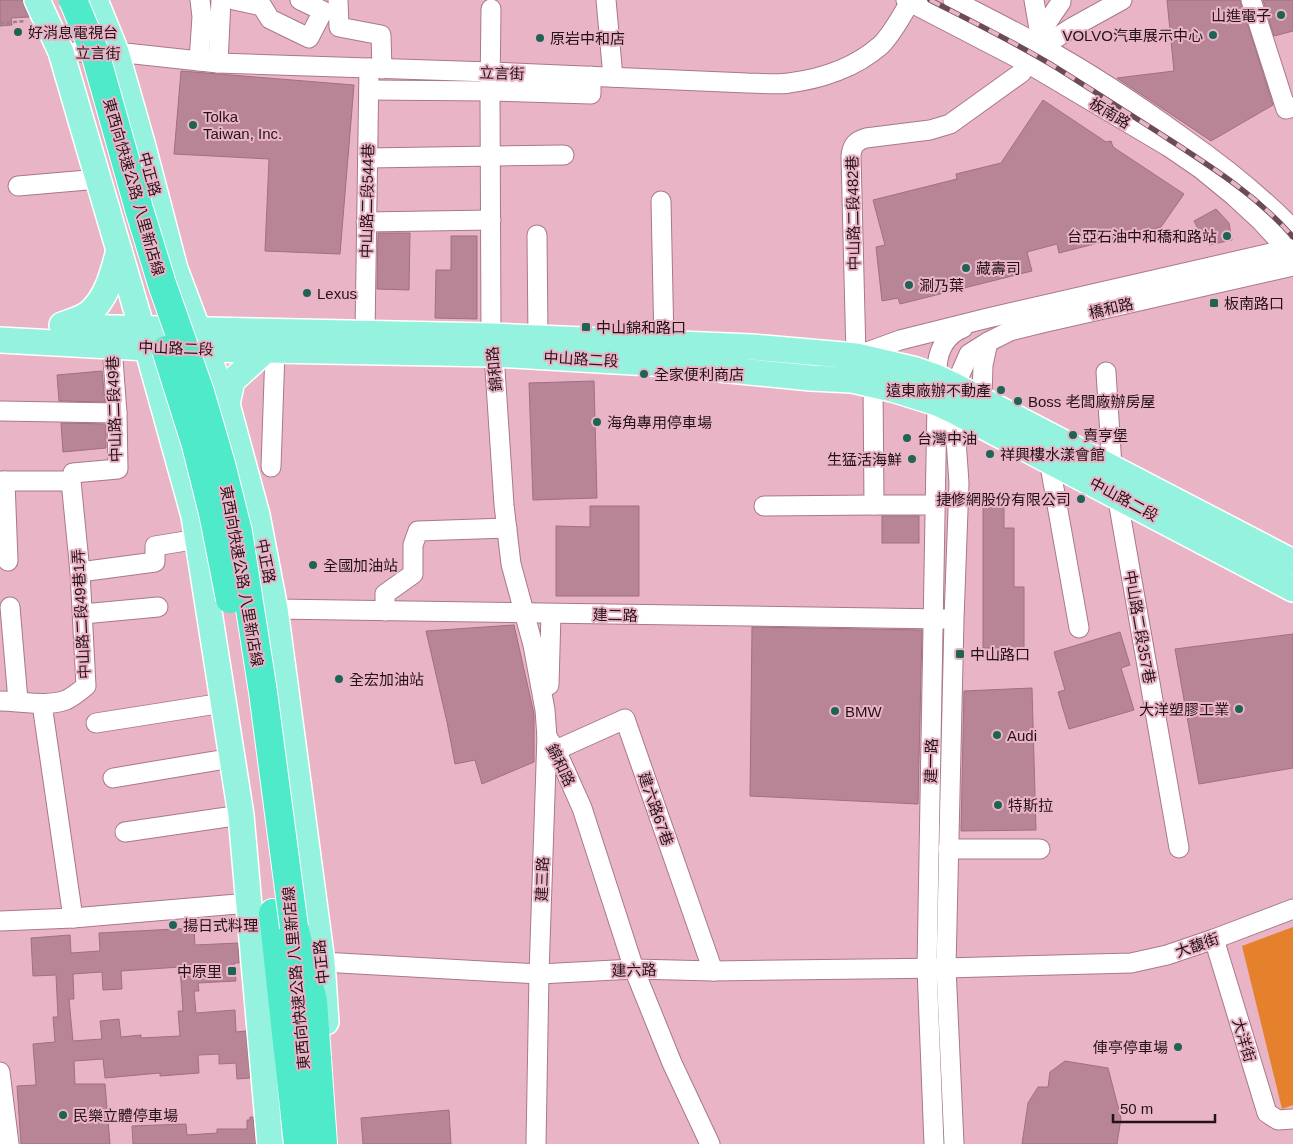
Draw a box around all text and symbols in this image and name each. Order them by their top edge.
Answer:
place label: 山進電子 [1211,7,1271,24]
marker: 山進電子 [1275,9,1287,21]
place label: 好消息電視台 [28,24,118,41]
marker: 好消息電視台 [12,26,24,38]
place label: VOLVO汽車展示中心 [1062,27,1203,44]
marker: VOLVO汽車展示中心 [1207,29,1219,41]
place label: 原岩中和店 [550,30,625,47]
marker: 原岩中和店 [534,32,546,44]
street label: 立言街 [75,44,121,62]
street label: 立言街 [479,64,525,82]
street label: 板南路 [1086,94,1134,132]
street label: 東西向快速公路 八里新店線 [100,96,168,278]
place label: Tolka Taiwan, Inc. [203,108,282,142]
marker: Tolka Taiwan, Inc. [187,119,199,131]
street label: 中山路二段544巷 [357,143,377,259]
street label: 中正路 [136,150,164,198]
street label: 中山路二段482巷 [843,155,863,271]
place label: 台亞石油中和穚和路站 [1067,228,1217,245]
marker: 台亞石油中和穚和路站 [1221,230,1233,242]
place label: 藏壽司 [976,260,1021,277]
marker: 藏壽司 [960,262,972,274]
place label: 涮乃葉 [919,277,964,294]
marker: 涮乃葉 [903,279,915,291]
place label: Lexus [317,285,357,302]
marker: Lexus [301,287,313,299]
street label: 橋和路 [1087,295,1135,321]
place label: 板南路口 [1224,295,1284,312]
marker: 板南路口 [1208,297,1220,309]
place label: 中山錦和路口 [596,319,686,336]
marker: 中山錦和路口 [580,321,592,333]
street label: 中山路二段 [138,338,214,358]
street label: 錦和路 [484,346,504,392]
street label: 中山路二段 [543,349,619,369]
street label: 中山路二段49巷 [104,355,124,463]
place label: 全家便利商店 [654,366,744,383]
marker: 全家便利商店 [638,368,650,380]
place label: 遠東廠辦不動產 [886,382,991,399]
marker: 遠東廠辦不動產 [995,384,1007,396]
place label: Boss 老闆廠辦房屋 [1028,393,1156,410]
marker: Boss 老闆廠辦房屋 [1012,395,1024,407]
place label: 海角專用停車場 [607,414,712,431]
marker: 海角專用停車場 [591,416,603,428]
place label: 賣亨堡 [1083,427,1128,444]
marker: 賣亨堡 [1067,429,1079,441]
place label: 台灣中油 [917,430,977,447]
marker: 台灣中油 [901,432,913,444]
place label: 祥興樓水漾會館 [1000,446,1105,463]
marker: 祥興樓水漾會館 [984,448,996,460]
place label: 生猛活海鮮 [827,451,902,468]
marker: 生猛活海鮮 [906,453,918,465]
street label: 中山路二段 [1087,474,1161,524]
street label: 東西向快速公路 八里新店線 [218,484,266,668]
place label: 捷修網股份有限公司 [936,491,1071,508]
marker: 捷修網股份有限公司 [1075,493,1087,505]
street label: 中正路 [253,537,279,585]
street label: 中山路二段49巷1弄 [69,549,93,679]
place label: 全國加油站 [323,557,398,574]
marker: 全國加油站 [307,559,319,571]
street label: 中山路二段357巷 [1122,569,1158,685]
street label: 建二路 [592,606,638,624]
place label: 中山路口 [970,646,1030,663]
marker: 中山路口 [954,648,966,660]
place label: 全宏加油站 [349,671,424,688]
marker: 全宏加油站 [333,673,345,685]
place label: 大洋塑膠工業 [1139,701,1229,718]
place label: BMW [845,703,883,720]
marker: 大洋塑膠工業 [1233,703,1245,715]
marker: BMW [829,705,841,717]
place label: Audi [1007,727,1037,744]
marker: Audi [991,729,1003,741]
street label: 建一路 [922,738,940,784]
street label: 錦和路 [543,741,579,789]
street label: 建六路67巷 [635,770,677,848]
place label: 特斯拉 [1008,797,1053,814]
marker: 特斯拉 [992,799,1004,811]
street label: 建三路 [533,856,551,902]
street label: 東西向快速公路 八里新店線 [280,886,312,1070]
place label: 揚日式料理 [183,917,258,934]
marker: 揚日式料理 [167,919,179,931]
street label: 大馥街 [1173,930,1221,960]
street label: 中正路 [310,939,332,985]
street label: 建六路 [611,961,657,979]
place label: 中原里 [177,963,222,980]
marker: 中原里 [226,965,238,977]
street label: 大洋街 [1229,1016,1259,1064]
place label: 俥亭停車場 [1093,1039,1168,1056]
marker: 俥亭停車場 [1172,1041,1184,1053]
scale bar [1113,1092,1216,1124]
text: 50 m [1120,1100,1153,1117]
place label: 民樂立體停車場 [73,1107,178,1124]
marker: 民樂立體停車場 [57,1109,69,1121]

